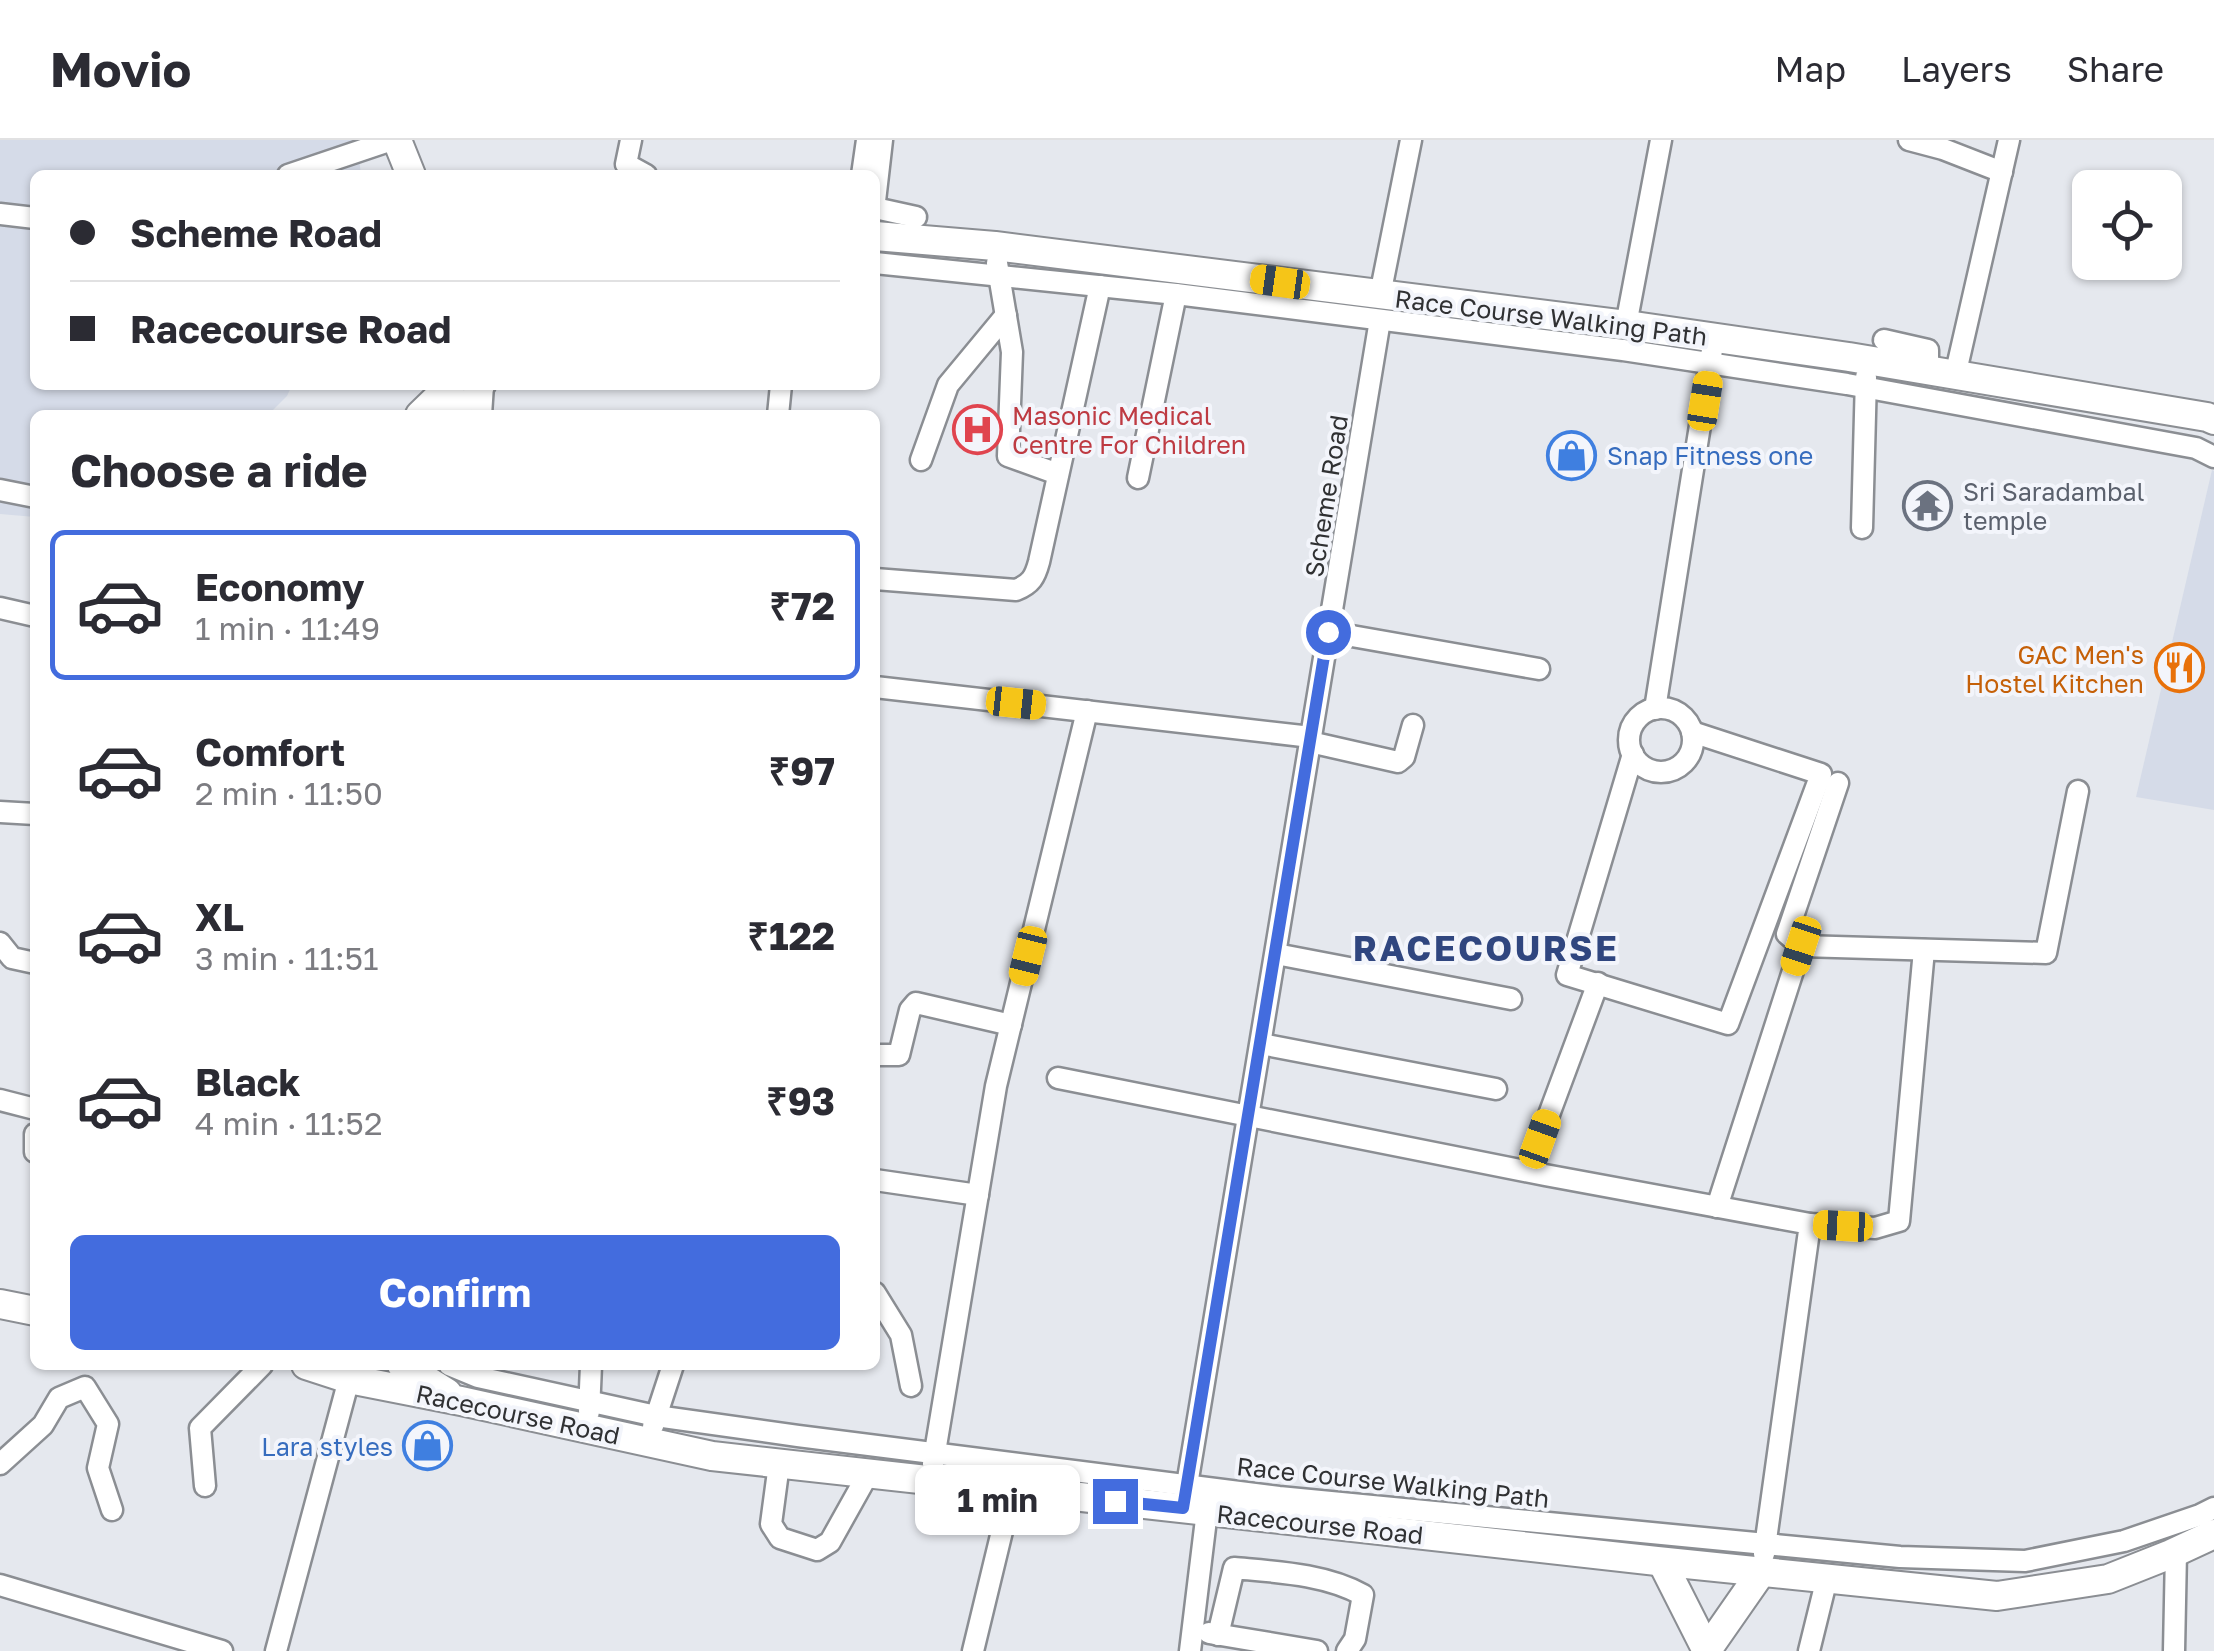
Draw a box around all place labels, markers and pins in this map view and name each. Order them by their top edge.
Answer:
place label: Masonic Medical Centre For Children [1012,400,1246,460]
hospital icon: Masonic Medical Centre For Children [951,403,1003,455]
shop icon: Snap Fitness one [1546,429,1598,481]
place label: Snap Fitness one [1607,440,1813,471]
place label: Sri Saradambal temple [1963,476,2145,536]
temple icon: Sri Saradambal temple [1902,479,1954,531]
place label: GAC Men's Hostel Kitchen [1965,639,2144,699]
restaurant icon: GAC Men's Hostel Kitchen [2153,642,2205,694]
shop icon: Lara styles [402,1420,454,1472]
place label: Lara styles [261,1431,393,1462]

